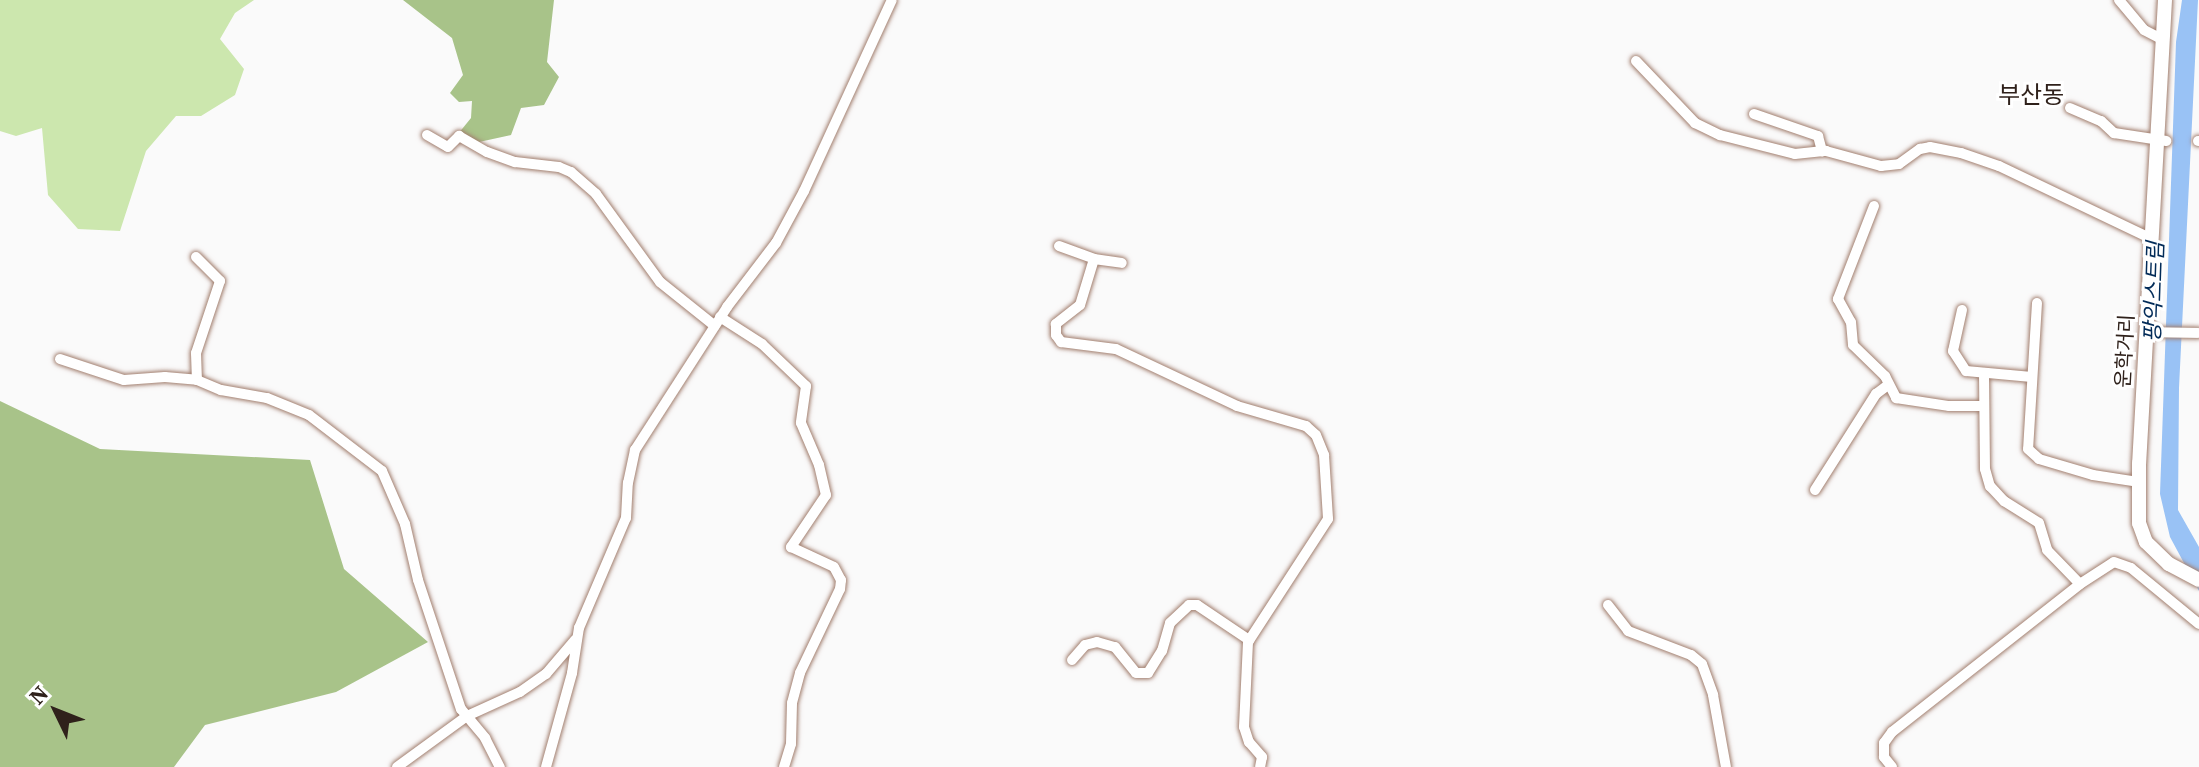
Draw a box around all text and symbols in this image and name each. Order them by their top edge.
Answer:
district label: 부산동 [1998,81,2064,109]
water label: 팡익스트림 [2139,241,2169,343]
street label: 운학거리 [2111,314,2139,388]
north arrow [16,671,96,751]
text: N [22,679,55,711]

